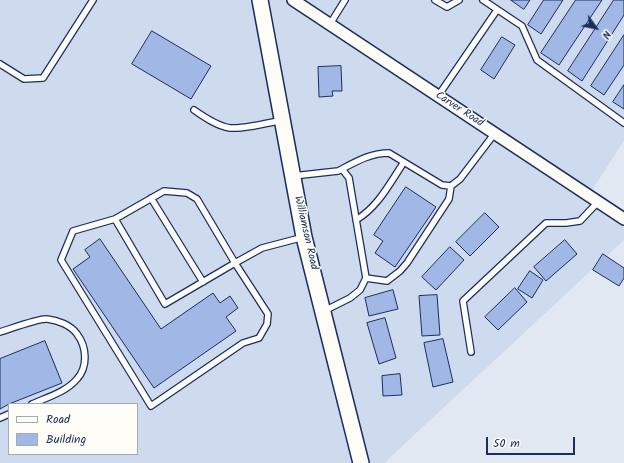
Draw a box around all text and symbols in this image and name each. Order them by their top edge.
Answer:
north arrow [576,8,616,48]
text: N [597,27,616,42]
street label: Carver Road [432,89,486,131]
street label: Williamson Road [290,195,320,271]
legend [8,403,138,455]
text: Road [46,410,70,429]
scale bar [488,429,577,455]
text: Building [46,430,86,449]
text: 50 m [493,434,520,453]

